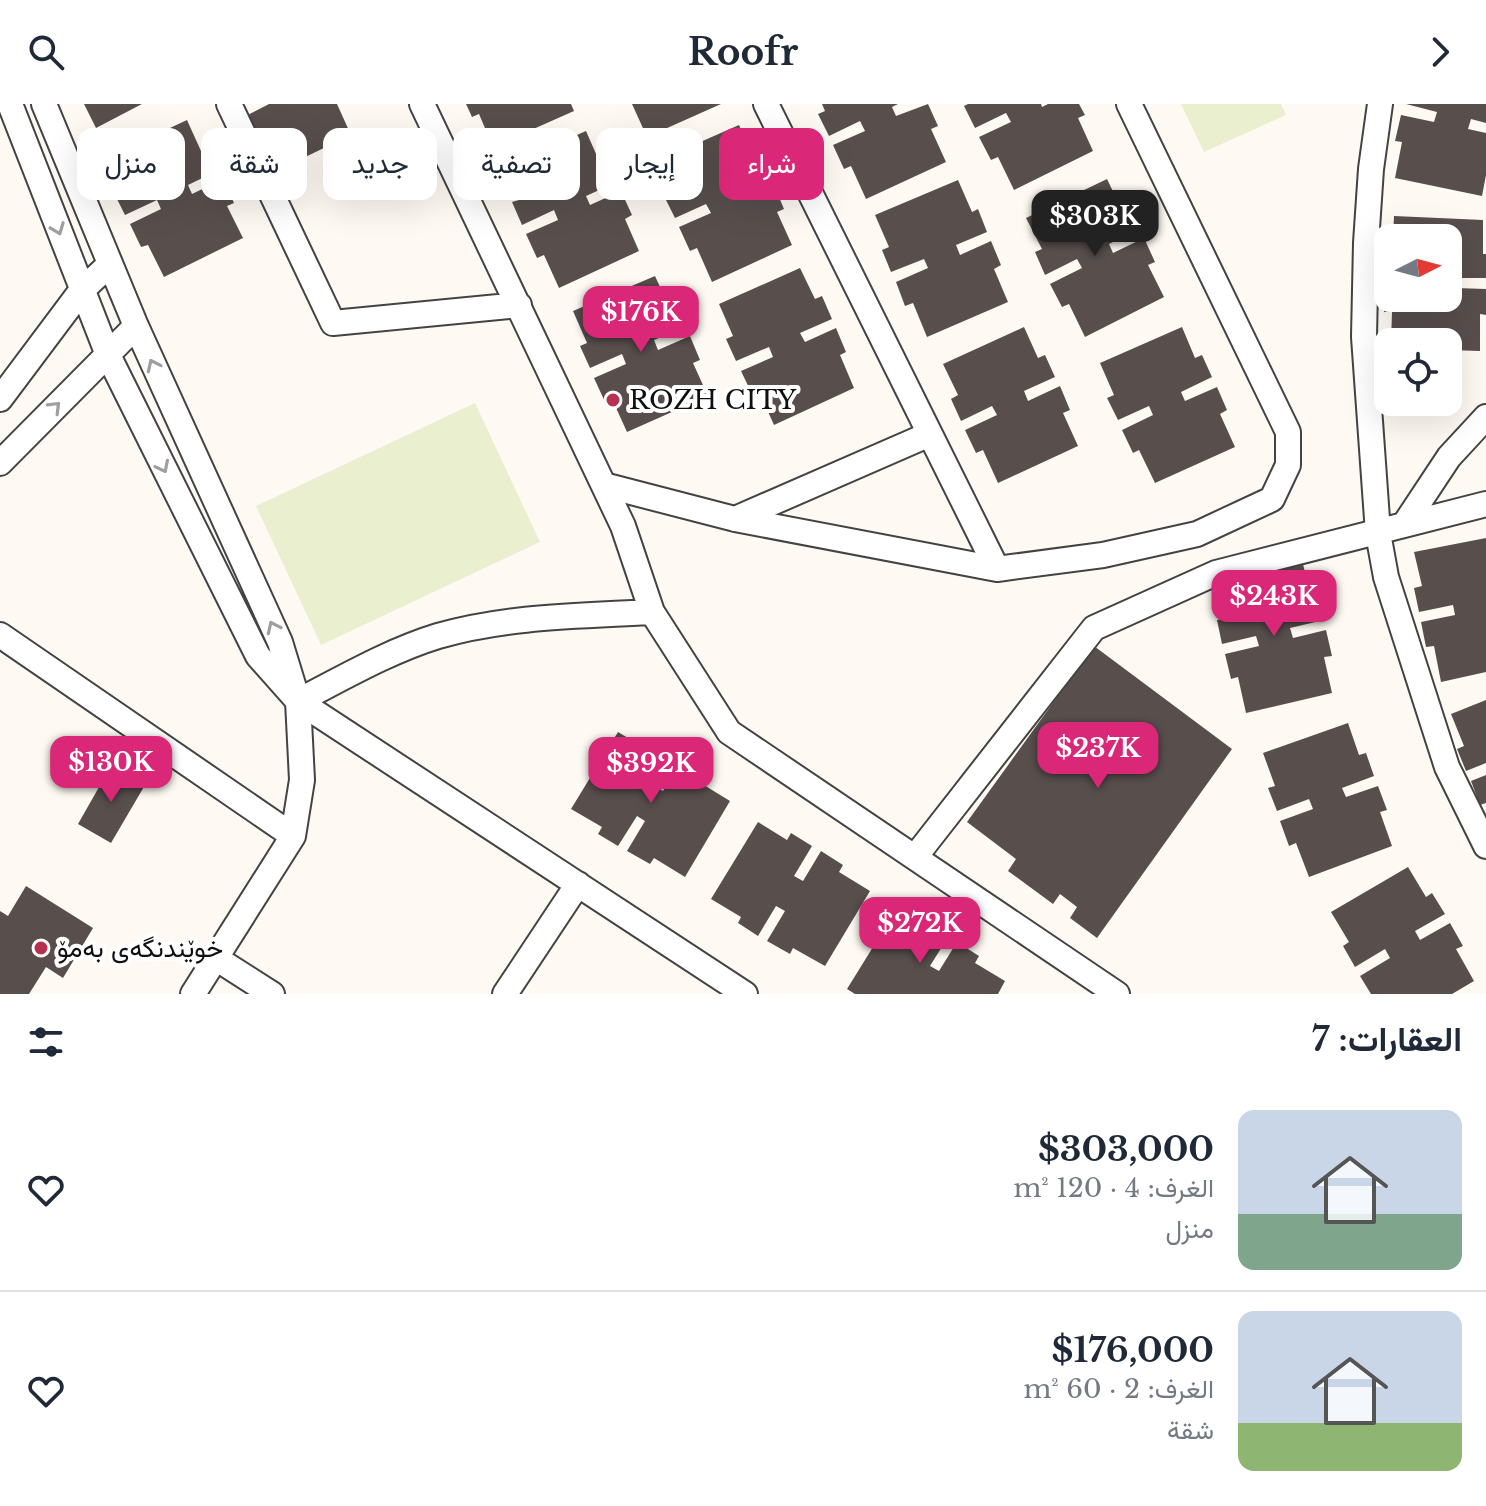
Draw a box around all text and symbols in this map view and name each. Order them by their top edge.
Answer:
icon: search [24,30,68,74]
text: Roofr [688,30,798,75]
icon: forward [1418,30,1462,74]
chip: منزل [77,128,185,200]
chip: شقة [201,128,307,200]
chip: جديد [323,128,437,200]
chip: تصفية [453,128,580,200]
chip: إيجار [596,128,703,200]
chip: شراء [719,128,824,200]
pin: $303K [1039,190,1151,258]
text: $303K [1050,200,1140,232]
one-way arrow [48,222,65,236]
north arrow [1374,224,1462,312]
map controls [1374,224,1462,416]
pin: $176K [585,286,697,354]
text: $176K [601,296,681,328]
button: locate [1374,328,1462,416]
one-way arrow [147,359,163,373]
place label: ROZH CITY [629,384,797,416]
marker: ROZH CITY [604,391,622,409]
one-way arrow [46,402,60,417]
one-way arrow [154,458,169,473]
pin: $243K [1218,570,1330,638]
text: $243K [1230,580,1318,612]
one-way arrow [267,621,283,635]
pin: $237K [1042,722,1154,790]
text: $237K [1055,732,1141,764]
pin: $130K [55,736,167,804]
pin: $392K [595,737,707,805]
text: $130K [68,746,154,778]
text: $392K [606,747,696,779]
pin: $272K [864,897,976,965]
text: $272K [877,907,963,939]
place label: خوێندنگەی بەمۆ [57,932,223,964]
marker: خوێندنگەی بەمۆ [32,939,50,957]
text: العقارات: 7 [1312,1018,1462,1060]
icon: filters [24,1020,68,1064]
text: $303,000 [1038,1128,1214,1170]
icon: home [1302,1142,1398,1238]
icon: heart [24,1168,68,1212]
text: الغرف: 4 · 120 m² [1013,1172,1214,1204]
text: منزل [1165,1213,1214,1245]
text: $176,000 [1052,1329,1214,1371]
icon: home [1302,1343,1398,1439]
icon: heart [24,1369,68,1413]
text: الغرف: 2 · 60 m² [1023,1373,1214,1405]
text: شقة [1167,1414,1214,1446]

